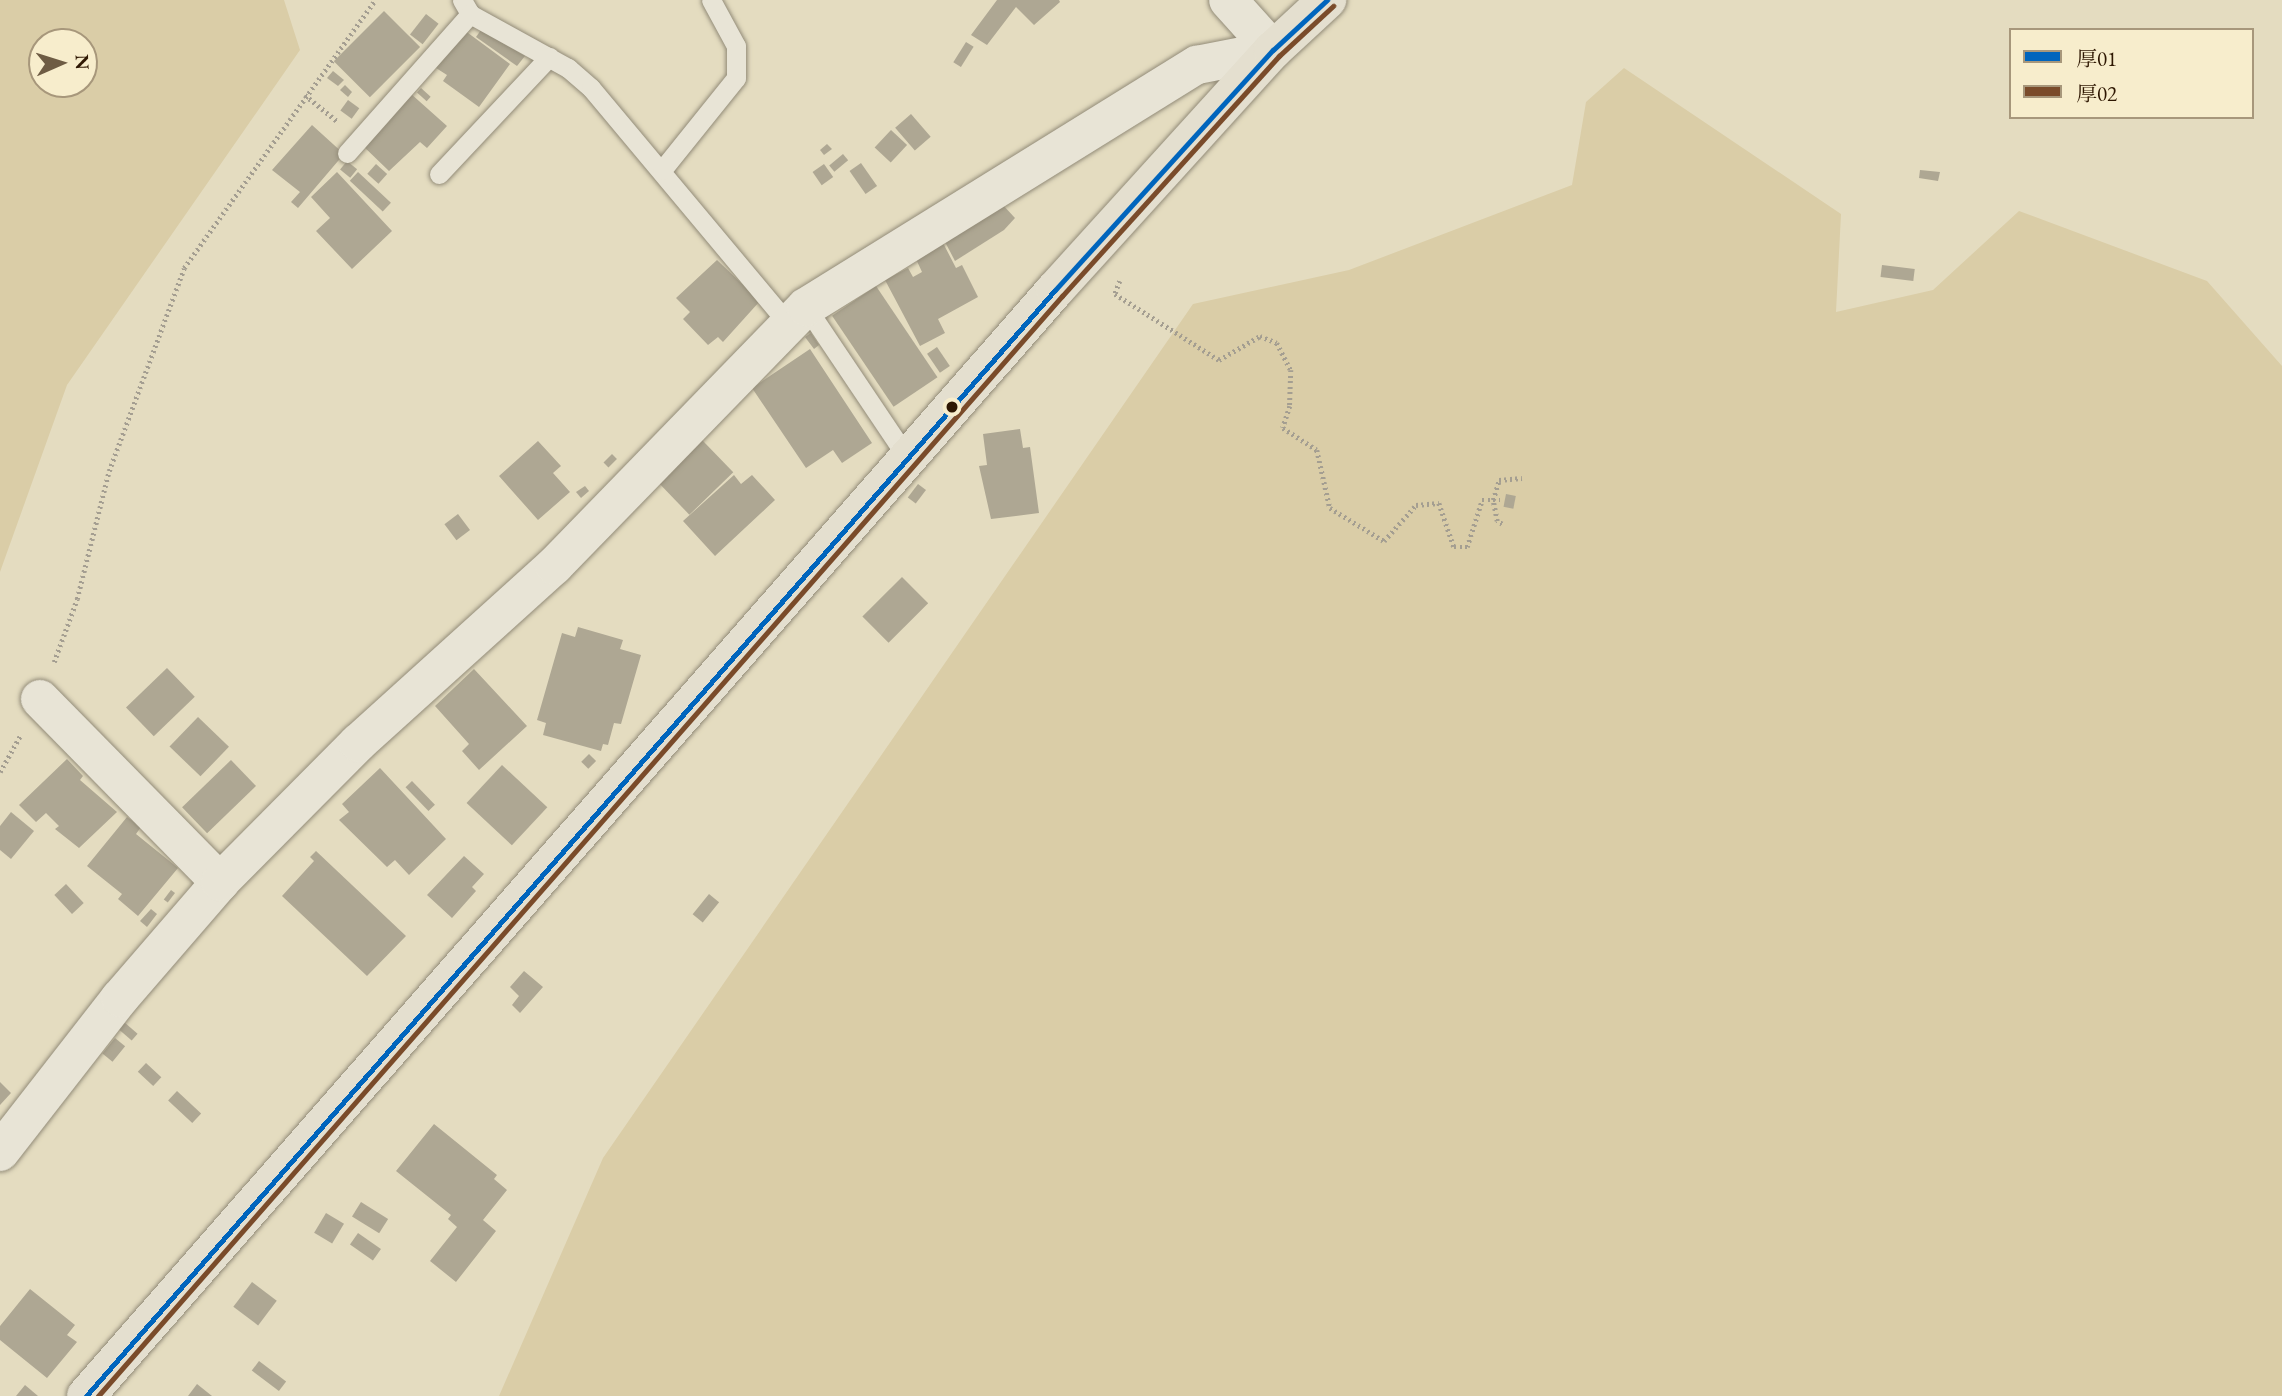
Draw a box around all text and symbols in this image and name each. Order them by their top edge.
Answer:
north arrow [28,28,98,98]
legend [2009,28,2254,119]
text: 厚01 [2076,45,2117,72]
text: N [70,54,95,70]
text: 厚02 [2076,80,2117,107]
unlabelled marker [945,400,959,414]

